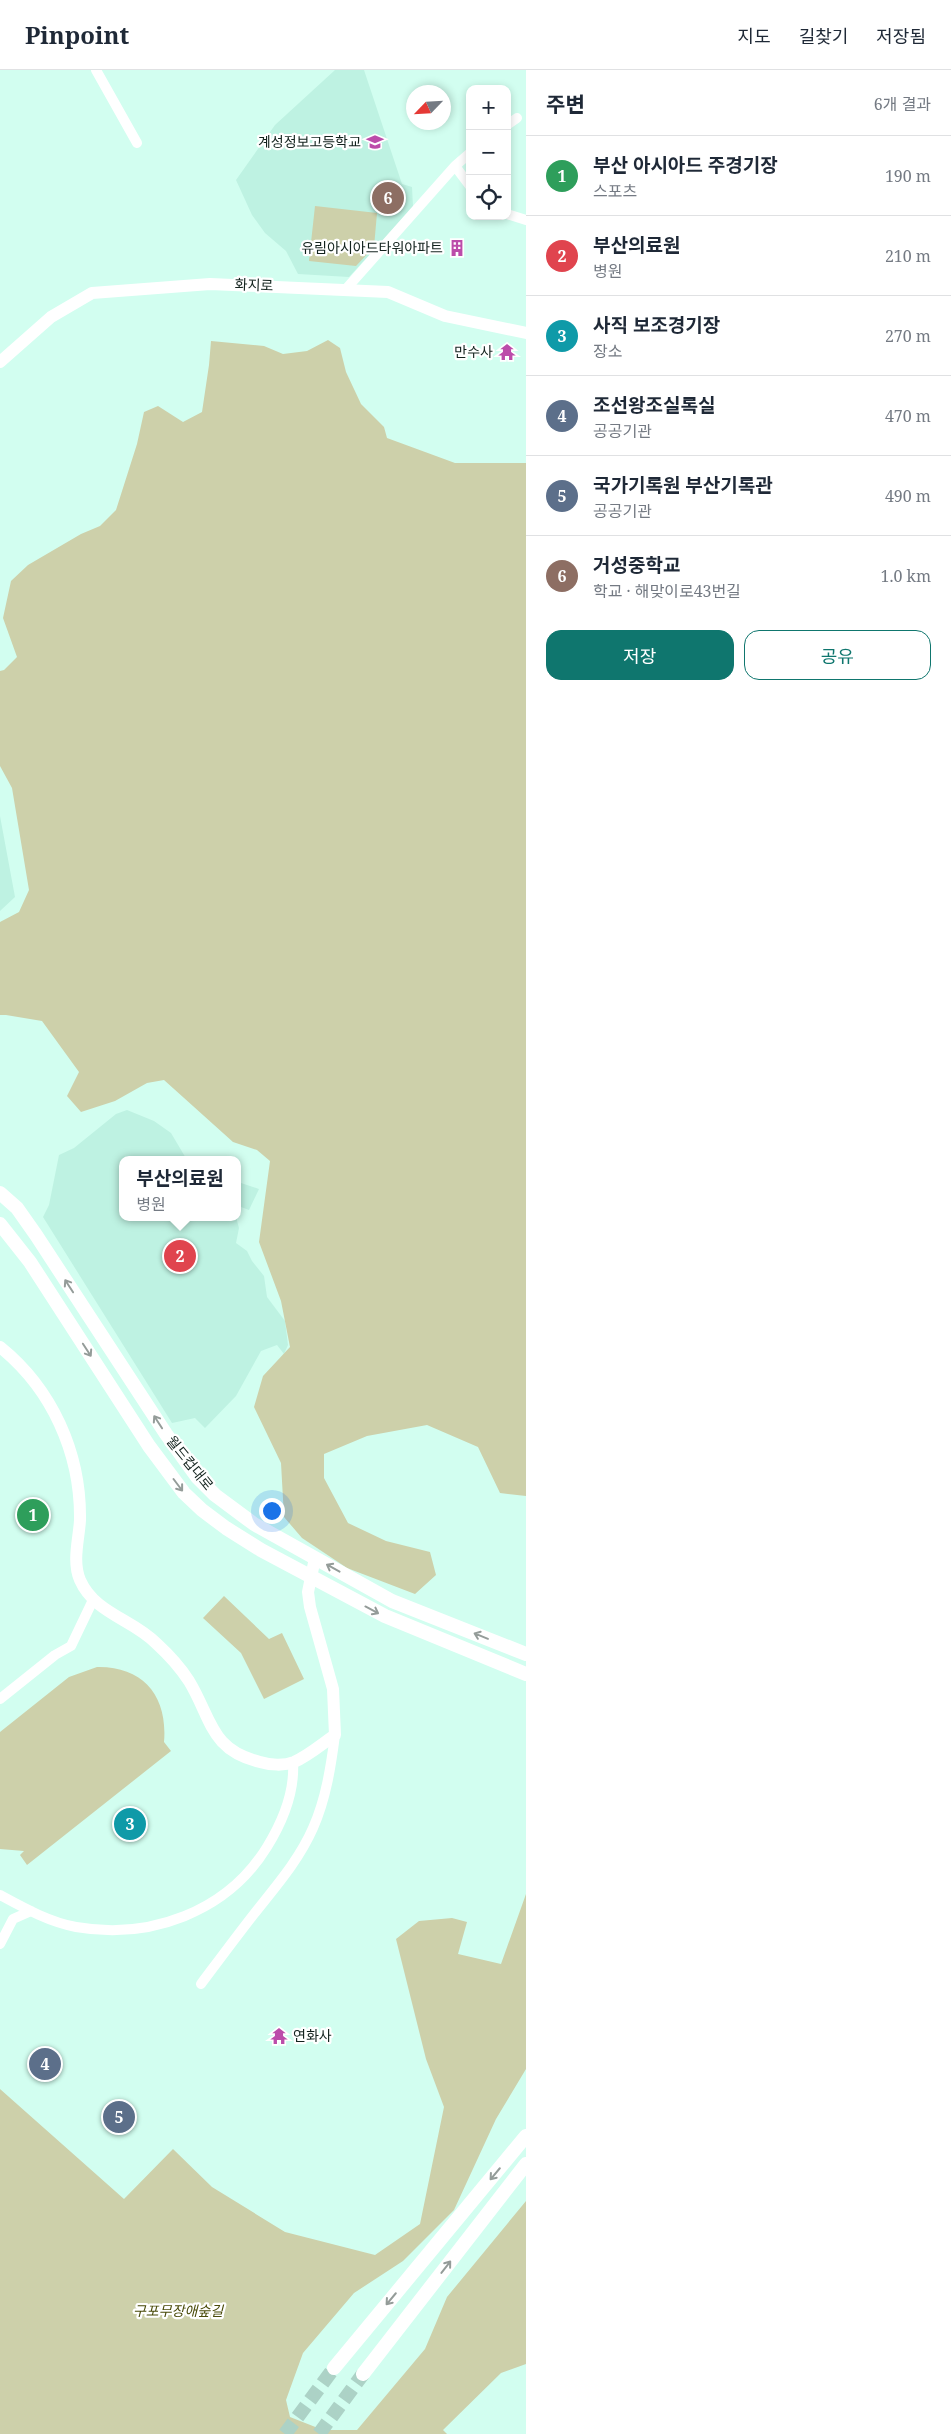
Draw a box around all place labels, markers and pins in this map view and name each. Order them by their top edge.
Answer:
place label: 계성정보고등학교 [258,132,361,151]
school or university icon: 계성정보고등학교 [365,132,385,152]
pin: 6 [372,179,404,217]
place label: 유림아시아드타워아파트 [301,238,443,257]
building icon: 유림아시아드타워아파트 [447,238,467,258]
place label: 만수사 [454,342,493,361]
temple icon: 만수사 [497,342,517,362]
pin: 2 [164,1237,196,1275]
pin: 1 [17,1496,49,1534]
pin: 3 [114,1805,146,1843]
temple icon: 연화사 [269,2026,289,2046]
place label: 연화사 [293,2026,332,2045]
pin: 4 [29,2045,61,2083]
pin: 5 [103,2098,135,2136]

